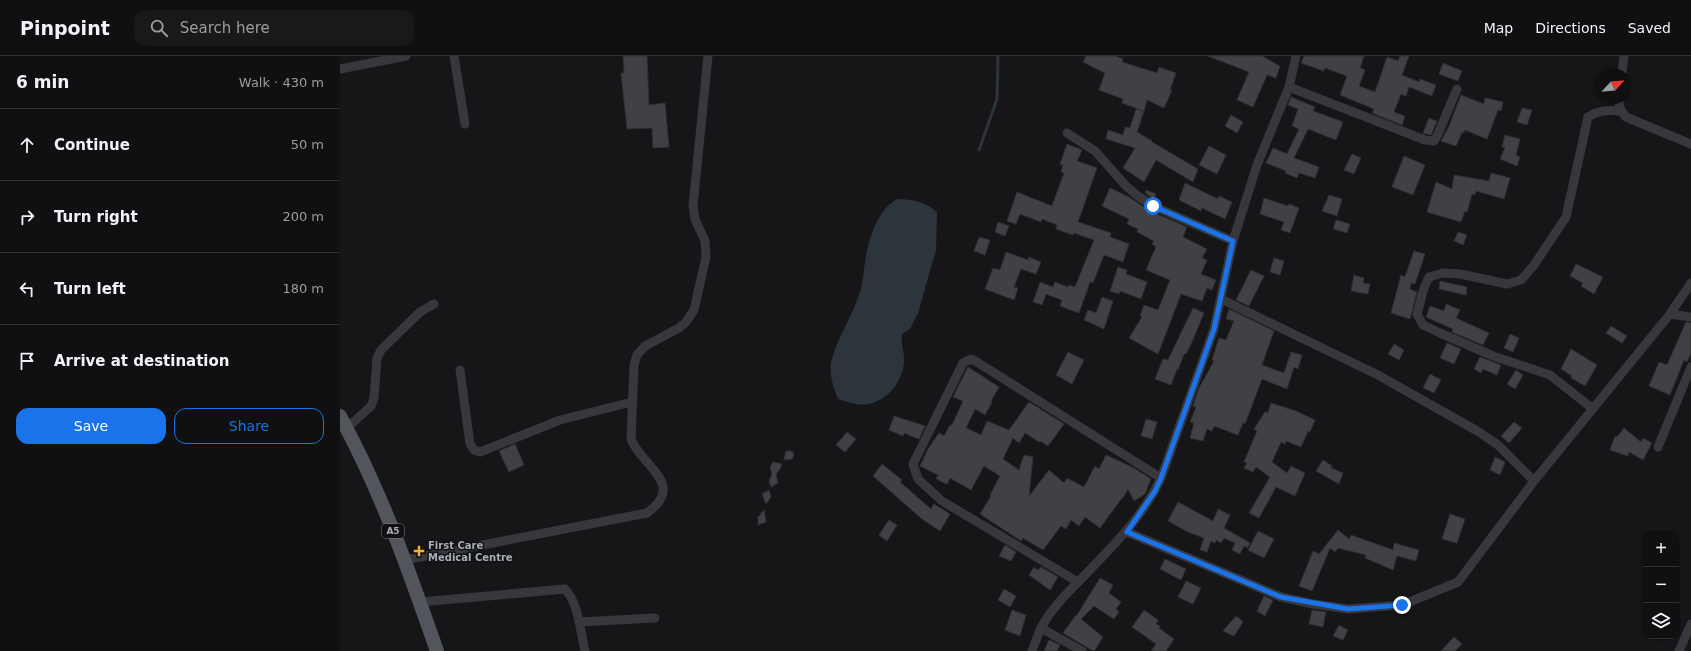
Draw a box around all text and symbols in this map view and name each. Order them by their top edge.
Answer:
search box [134,10,414,46]
text: Pinpoint [20,17,110,39]
icon: search [148,17,170,39]
text: Search here [180,19,270,37]
text: Map [1484,20,1513,36]
text: Directions [1535,20,1606,36]
text: Saved [1628,20,1671,36]
north arrow [1595,68,1631,104]
text: 6 min [16,72,69,92]
text: Walk · 430 m [239,75,324,90]
icon: ahead [16,134,38,156]
text: Continue [54,136,130,154]
text: 50 m [291,137,324,152]
route start [1144,197,1162,215]
icon: right [16,206,38,228]
text: Turn right [54,208,138,226]
text: 200 m [282,209,324,224]
icon: left [16,278,38,300]
text: Turn left [54,280,126,298]
text: 180 m [282,281,324,296]
icon: arrive [16,350,38,372]
text: Arrive at destination [54,352,229,370]
button: Save [16,408,166,444]
button: Share [174,408,324,444]
road number: A5 [382,524,404,538]
map controls [1643,531,1679,639]
button: + [1643,531,1679,567]
place label: First Care Medical Centre [428,540,513,563]
marker: First Care Medical Centre [413,545,425,557]
button: − [1643,567,1679,603]
route end [1393,596,1411,614]
button: layers [1643,603,1679,639]

